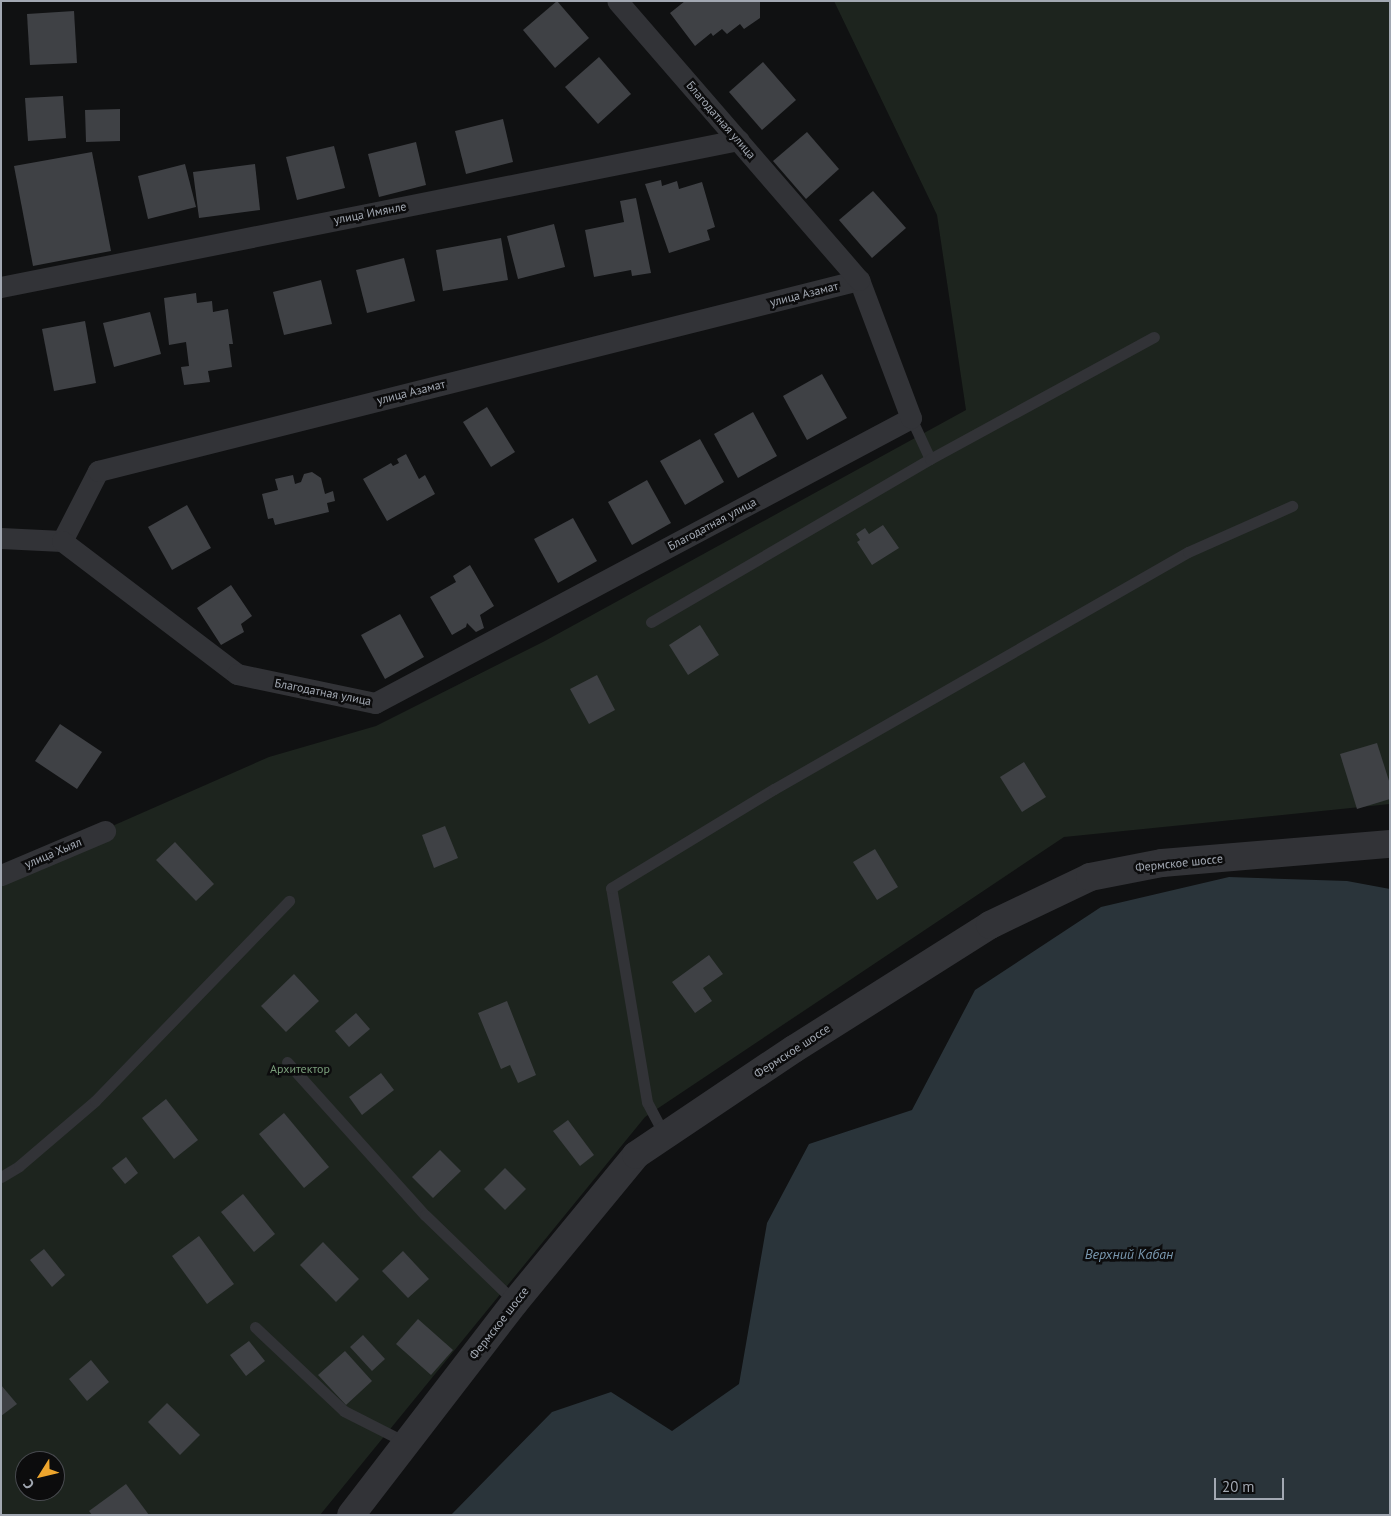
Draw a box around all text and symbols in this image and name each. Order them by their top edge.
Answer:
street label: Благодатная улица [683,78,759,162]
street label: улица Имянле [332,199,408,227]
street label: улица Азамат [768,278,840,310]
street label: улица Азамат [375,376,447,408]
street label: Благодатная улица [665,495,759,553]
street label: Благодатная улица [273,676,373,708]
street label: улица Хыял [22,834,84,872]
street label: Фермское шоссе [1134,851,1224,875]
street label: Фермское шоссе [751,1021,833,1081]
park label: Архитектор [270,1062,330,1076]
water label: Верхний Кабан [1085,1246,1173,1262]
street label: Фермское шоссе [466,1284,532,1362]
north arrow [15,1451,65,1501]
scale bar [1216,1468,1286,1500]
text: С [19,1476,38,1493]
text: 20 m [1222,1477,1255,1496]

